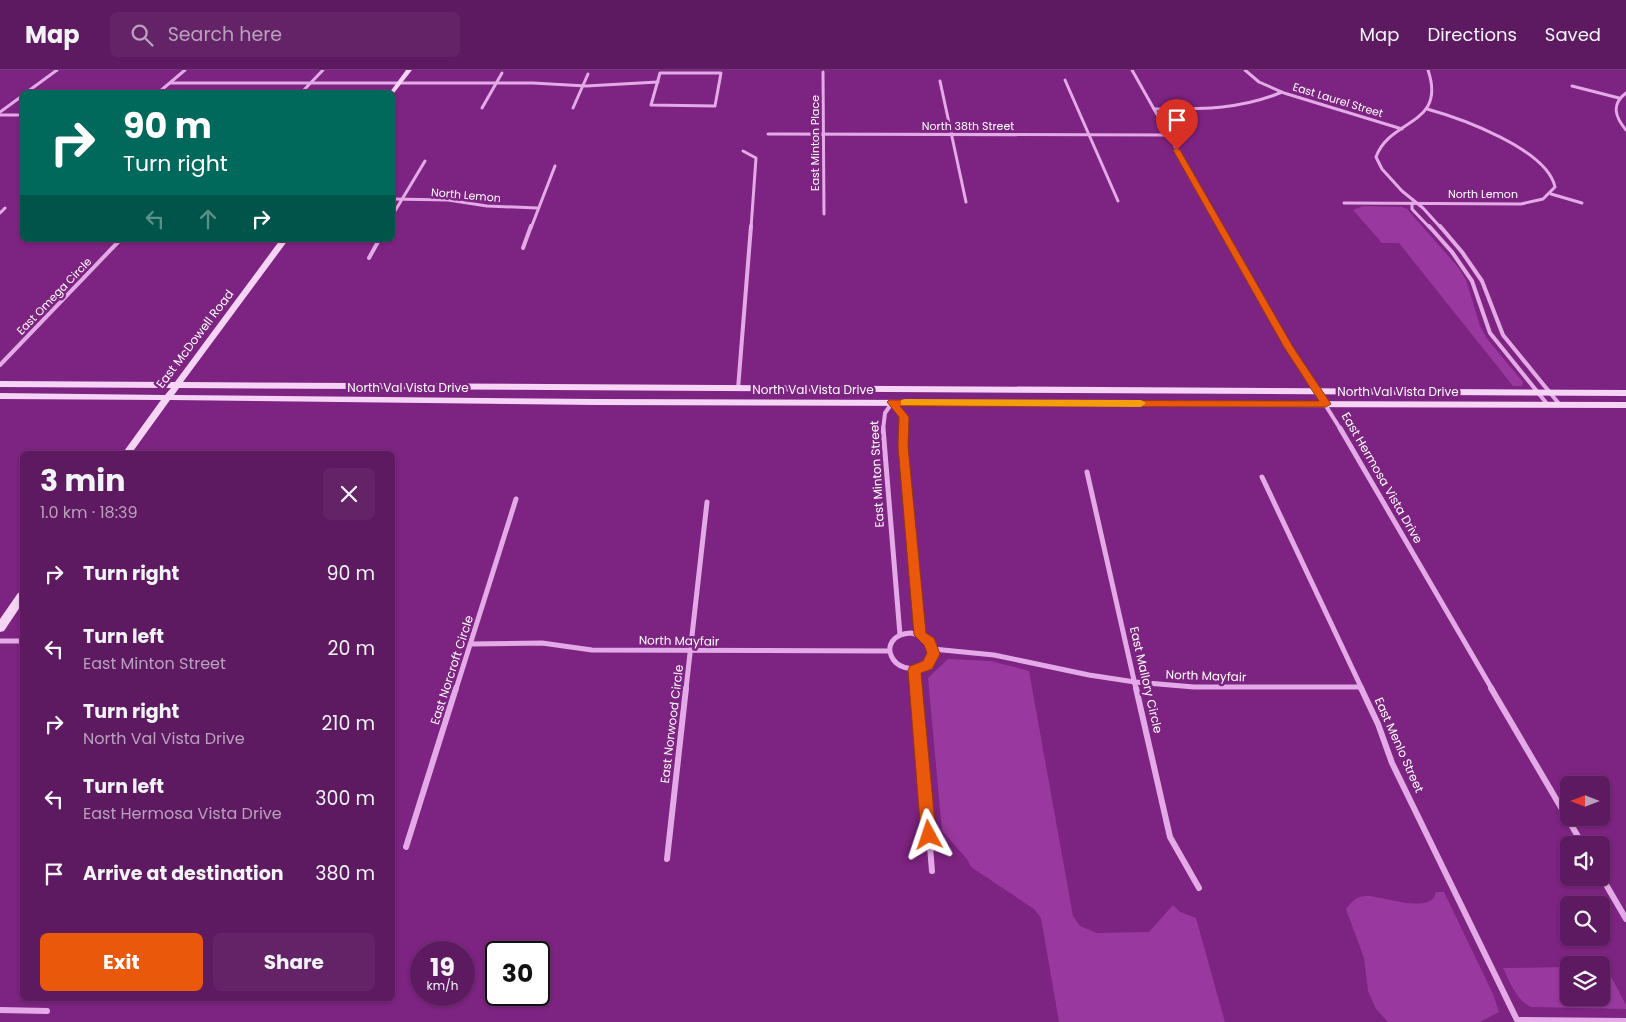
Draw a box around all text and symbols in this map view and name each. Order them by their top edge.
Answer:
search box [110,12,460,57]
text: Map [25,18,80,51]
icon: search [128,21,156,49]
text: Search here [168,21,282,48]
text: Map [1360,22,1399,47]
text: Directions [1427,22,1517,47]
text: Saved [1545,22,1601,47]
street label: East Laurel Street [1291,79,1385,121]
street label: East Minton Place [807,95,823,191]
pin [1156,99,1198,150]
text: 90 m [123,101,212,150]
icon: arrive [1163,106,1191,134]
icon: right [40,110,105,175]
street label: North 38th Street [922,118,1014,134]
text: Turn right [123,148,228,179]
street label: North Lemon [431,184,501,206]
street label: North Lemon [1448,186,1518,202]
icon: left [141,205,169,233]
icon: ahead [194,205,222,233]
icon: right [247,205,275,233]
street label: East Omega Circle [13,254,95,338]
street label: East McDowell Road [152,286,237,392]
street label: North Val Vista Drive [347,379,469,396]
street label: North Val Vista Drive [752,381,874,398]
street label: North Val Vista Drive [1337,383,1459,400]
street label: East Hermosa Vista Drive [1338,409,1427,547]
street label: East Minton Street [865,420,888,528]
text: 3 min [40,459,125,502]
button: close [323,468,375,520]
text: 1.0 km · 18:39 [40,501,138,524]
icon: right [40,560,68,588]
text: Turn right [83,560,179,587]
text: 90 m [326,560,375,587]
street label: East Norcroft Circle [426,613,477,727]
text: Turn left [83,623,164,650]
street label: East Mallory Circle [1126,625,1167,735]
street label: North Mayfair [639,631,720,650]
icon: left [40,635,68,663]
text: 20 m [327,635,375,662]
text: East Minton Street [83,652,226,675]
street label: East Norwood Circle [656,664,687,784]
street label: North Mayfair [1165,666,1247,685]
street label: East Menlo Street [1371,695,1428,795]
text: Turn right [83,698,179,725]
icon: right [40,710,68,738]
text: 210 m [321,710,375,737]
text: North Val Vista Drive [83,727,245,750]
text: Turn left [83,773,164,800]
north arrow [1560,776,1610,826]
map controls [1560,776,1610,1006]
icon: left [40,785,68,813]
text: 300 m [315,785,375,812]
text: East Hermosa Vista Drive [83,802,282,825]
position arrow [902,808,954,860]
button: sound [1560,836,1610,886]
icon: arrive [40,860,68,888]
text: Arrive at destination [83,860,284,887]
text: 380 m [315,860,375,887]
button: search [1560,896,1610,946]
button: Exit [40,933,203,991]
button: Share [213,933,375,991]
speed limit sign: 30 [485,941,550,1006]
text: 19 [430,950,455,985]
button: layers [1560,956,1610,1006]
text: km/h [427,977,458,994]

